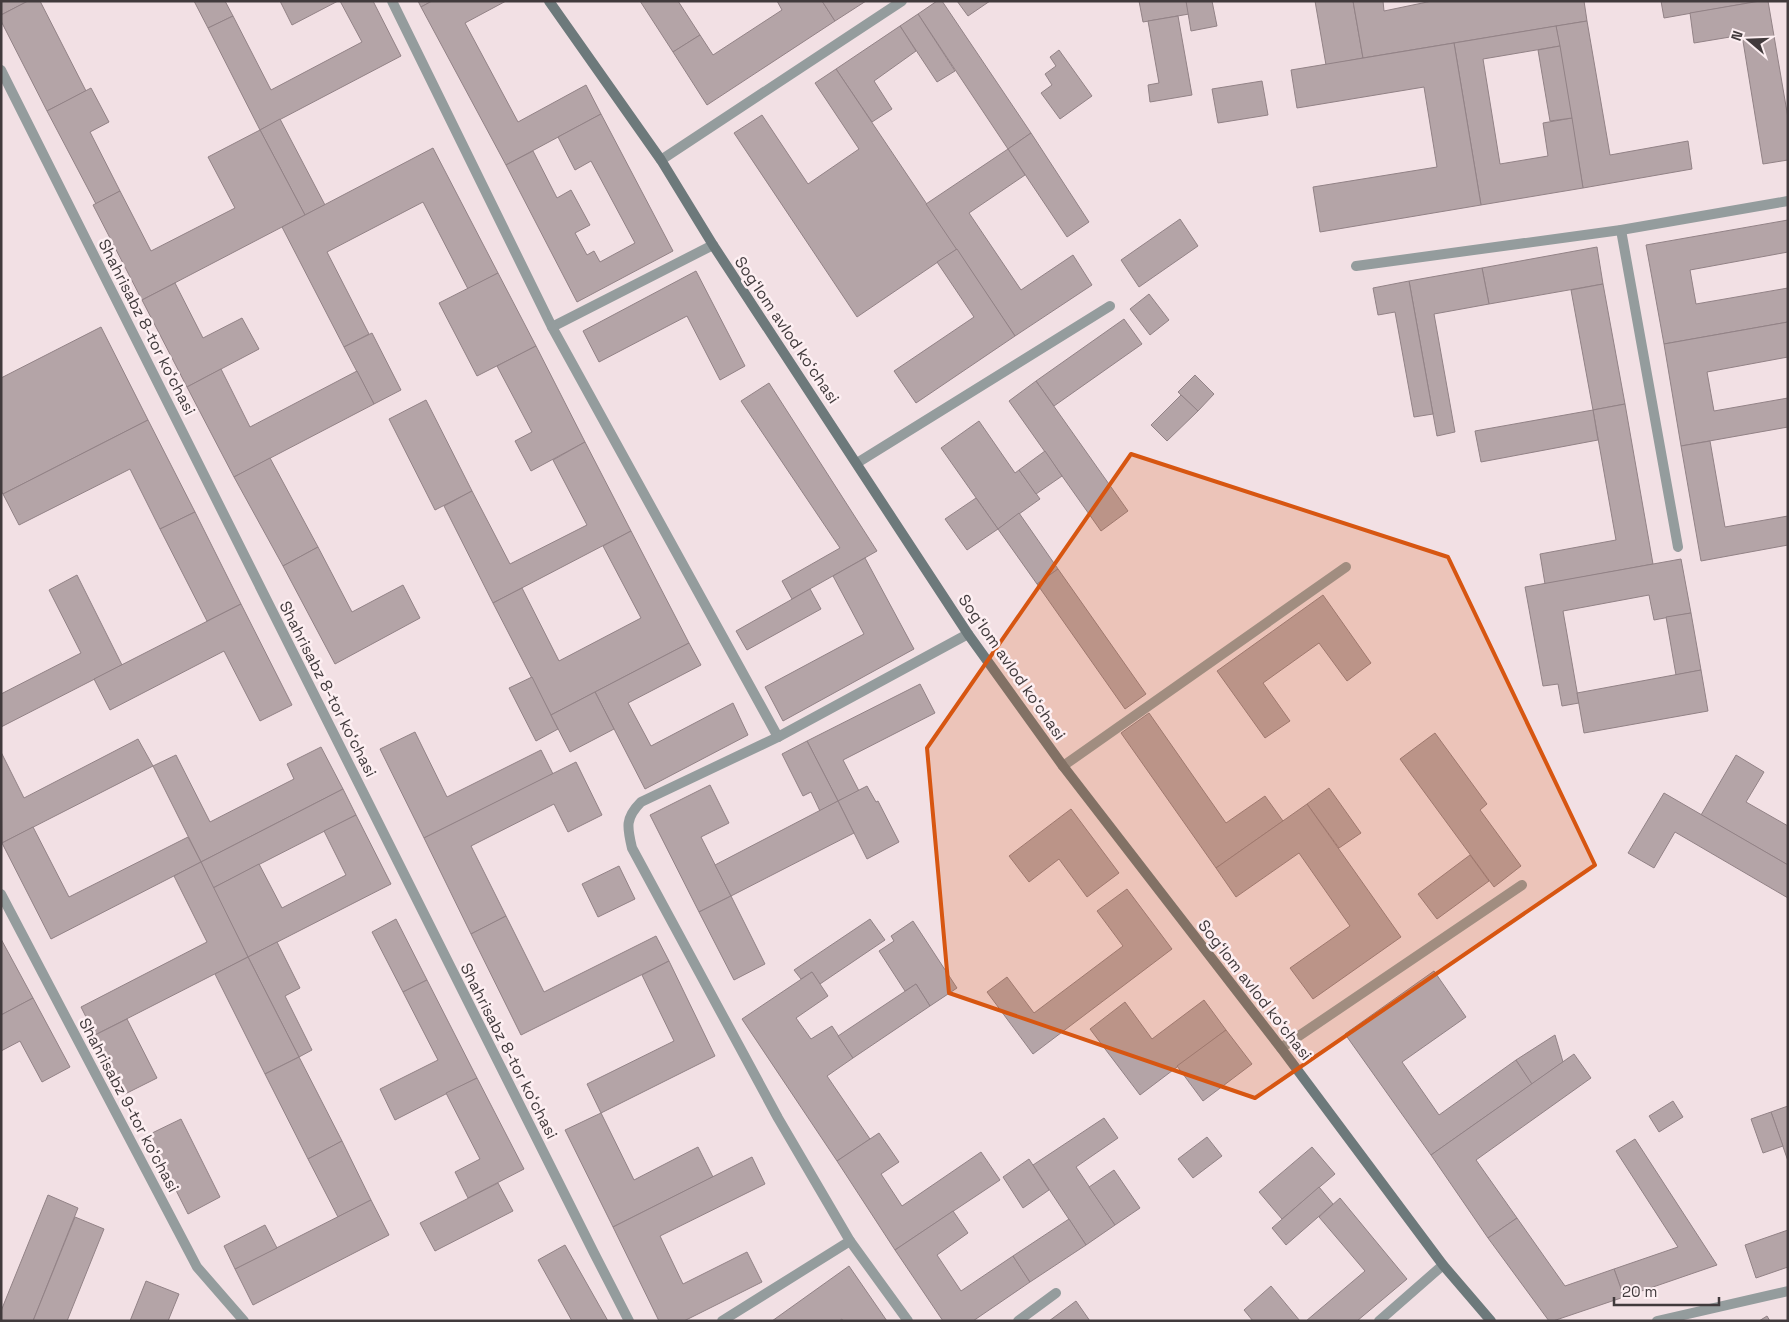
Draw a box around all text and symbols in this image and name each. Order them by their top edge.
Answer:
north arrow [1724,15,1774,65]
text: N [1727,28,1747,43]
street label: Shahrisabz 8-tor koʻchasi [94,236,200,418]
street label: Sogʻlom avlod koʻchasi [730,252,844,408]
street label: Sogʻlom avlod koʻchasi [954,590,1070,744]
street label: Shahrisabz 8-tor koʻchasi [275,598,381,780]
street label: Sogʻlom avlod koʻchasi [1193,915,1317,1065]
street label: Shahrisabz 8-tor koʻchasi [456,960,562,1142]
street label: Shahrisabz 9-tor koʻchasi [74,1014,184,1196]
scale bar [1614,1274,1719,1306]
text: 20 m [1622,1282,1657,1301]

